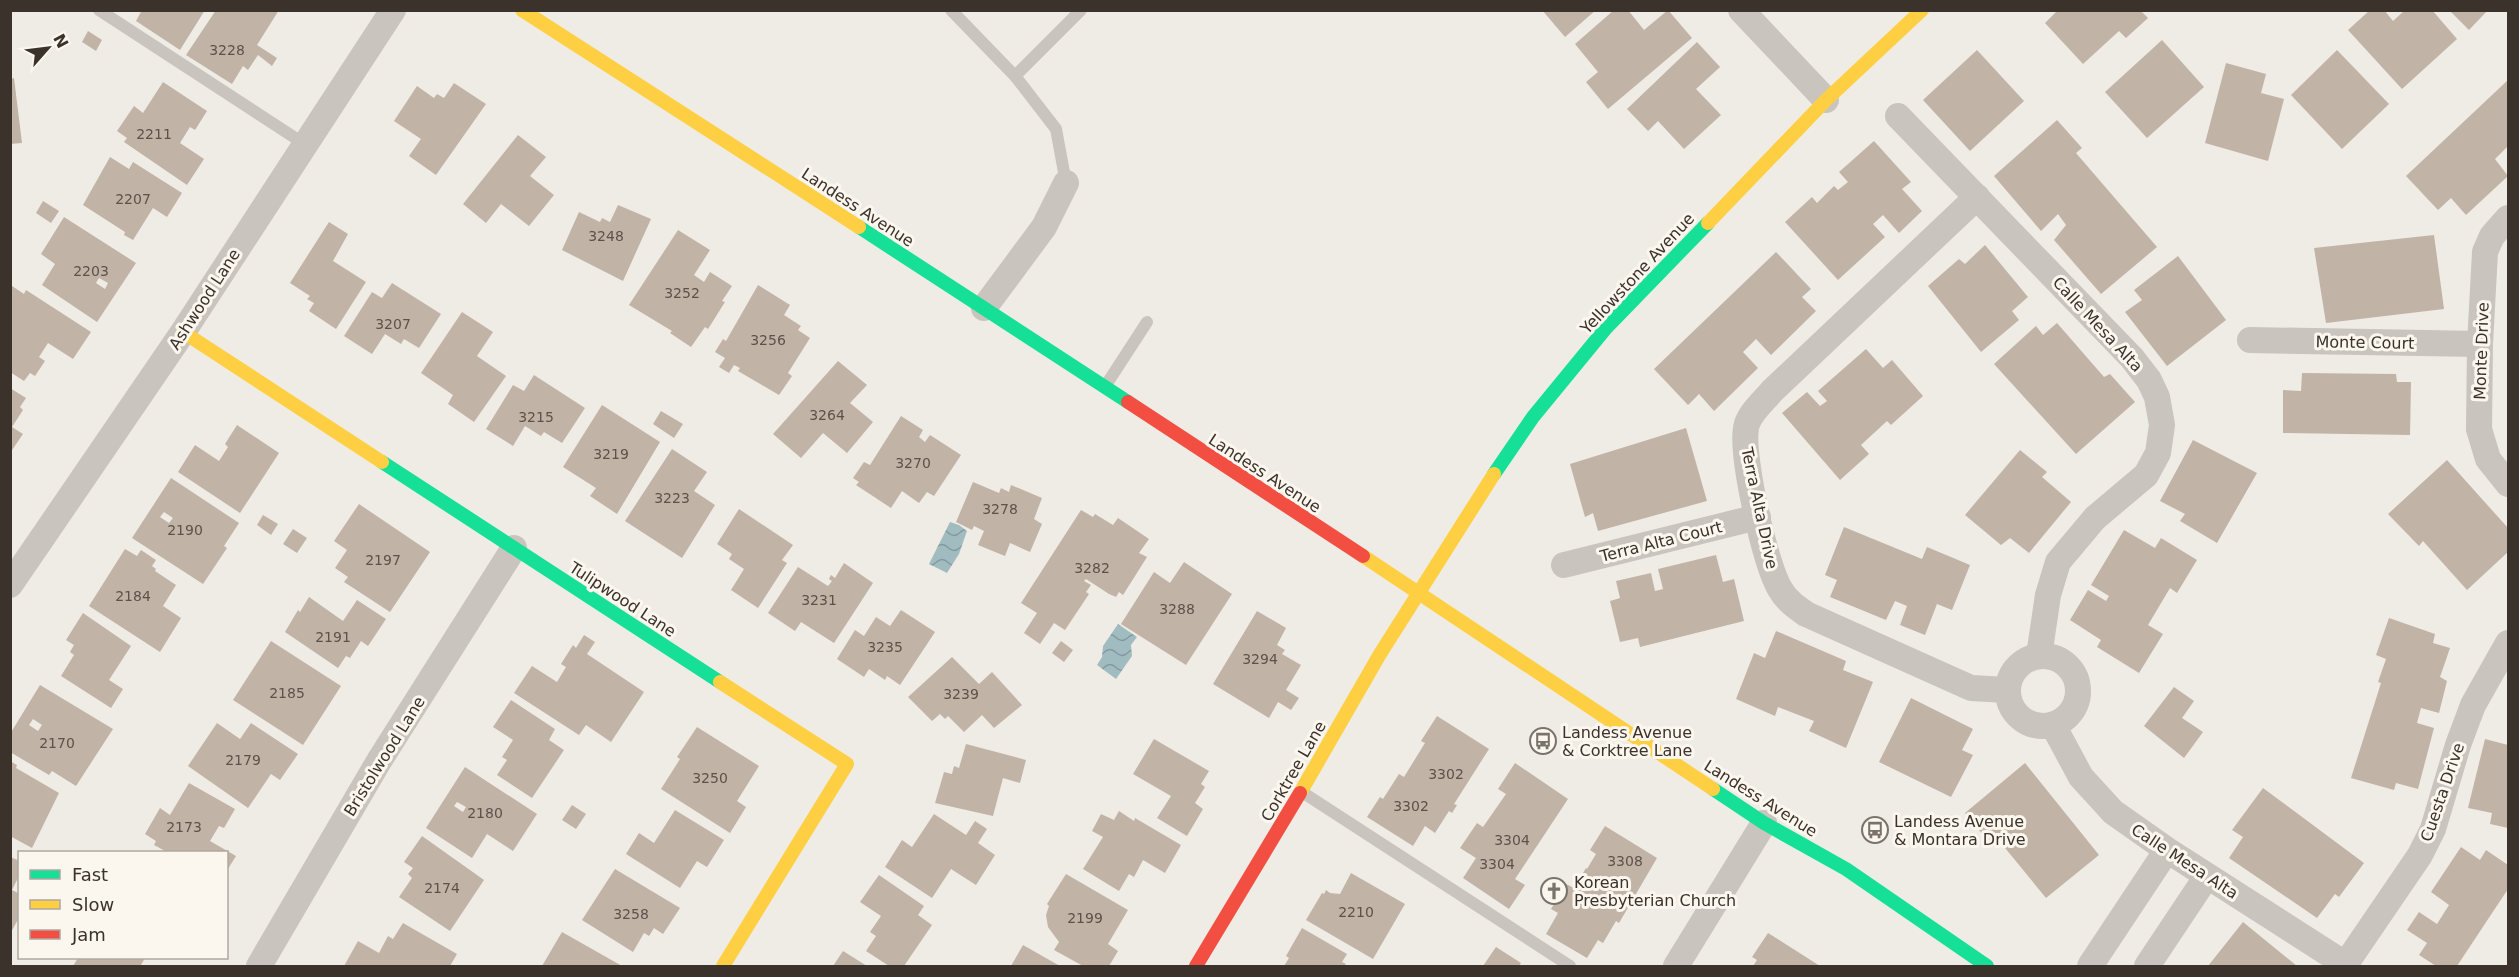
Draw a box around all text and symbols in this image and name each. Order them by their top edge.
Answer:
north arrow [18,18,78,78]
text: N [49,31,72,52]
house number: 3228 [209,42,245,58]
house number: 2211 [136,126,172,142]
street label: Landess Avenue [798,164,917,251]
house number: 2207 [115,191,151,207]
street label: Yellowstone Avenue [1576,209,1698,338]
house number: 3248 [588,228,624,244]
street label: Ashwood Lane [165,245,244,353]
house number: 2203 [73,263,109,279]
street label: Calle Mesa Alta [2049,273,2147,376]
house number: 3252 [664,285,700,301]
street label: Monte Drive [2470,302,2493,400]
house number: 3207 [375,316,411,332]
house number: 3256 [750,332,786,348]
street label: Monte Court [2315,332,2415,353]
house number: 3264 [809,407,845,423]
house number: 3215 [518,409,554,425]
street label: Landess Avenue [1205,430,1324,517]
street label: Terra Alta Drive [1737,445,1782,571]
house number: 3219 [593,446,629,462]
house number: 3270 [895,455,931,471]
house number: 3223 [654,490,690,506]
house number: 3278 [982,501,1018,517]
street label: Terra Alta Court [1597,517,1724,566]
house number: 2190 [167,522,203,538]
house number: 2197 [365,552,401,568]
street label: Tulipwood Lane [565,557,680,641]
house number: 3282 [1074,560,1110,576]
house number: 2184 [115,588,151,604]
house number: 3231 [801,592,837,608]
house number: 3288 [1159,601,1195,617]
house number: 2191 [315,629,351,645]
house number: 3235 [867,639,903,655]
house number: 3294 [1242,651,1278,667]
house number: 2185 [269,685,305,701]
house number: 3239 [943,686,979,702]
street label: Bristolwood Lane [340,693,429,820]
street label: Corktree Lane [1257,718,1330,825]
place label: Landess Avenue & Corktree Lane [1562,723,1692,760]
bus stop icon: Landess Avenue & Corktree Lane [1528,726,1558,756]
house number: 2170 [39,735,75,751]
street label: Cuesta Drive [2417,740,2468,844]
house number: 2179 [225,752,261,768]
street label: Landess Avenue [1701,756,1821,841]
house number: 3302 [1428,766,1464,782]
house number: 3250 [692,770,728,786]
house number: 3302 [1393,798,1429,814]
house number: 2180 [467,805,503,821]
place label: Landess Avenue & Montara Drive [1894,812,2026,849]
bus stop icon: Landess Avenue & Montara Drive [1860,815,1890,845]
house number: 2173 [166,819,202,835]
street label: Calle Mesa Alta [2128,820,2242,903]
house number: 3304 [1494,832,1530,848]
legend [18,851,228,959]
house number: 3308 [1607,853,1643,869]
house number: 3304 [1479,856,1515,872]
text: Fast [72,864,108,885]
place label: Korean Presbyterian Church [1574,873,1736,910]
church icon: Korean Presbyterian Church [1539,876,1569,906]
house number: 2174 [424,880,460,896]
text: Slow [72,894,114,915]
house number: 2210 [1338,904,1374,920]
house number: 3258 [613,906,649,922]
house number: 2199 [1067,910,1103,926]
text: Jam [71,924,106,945]

